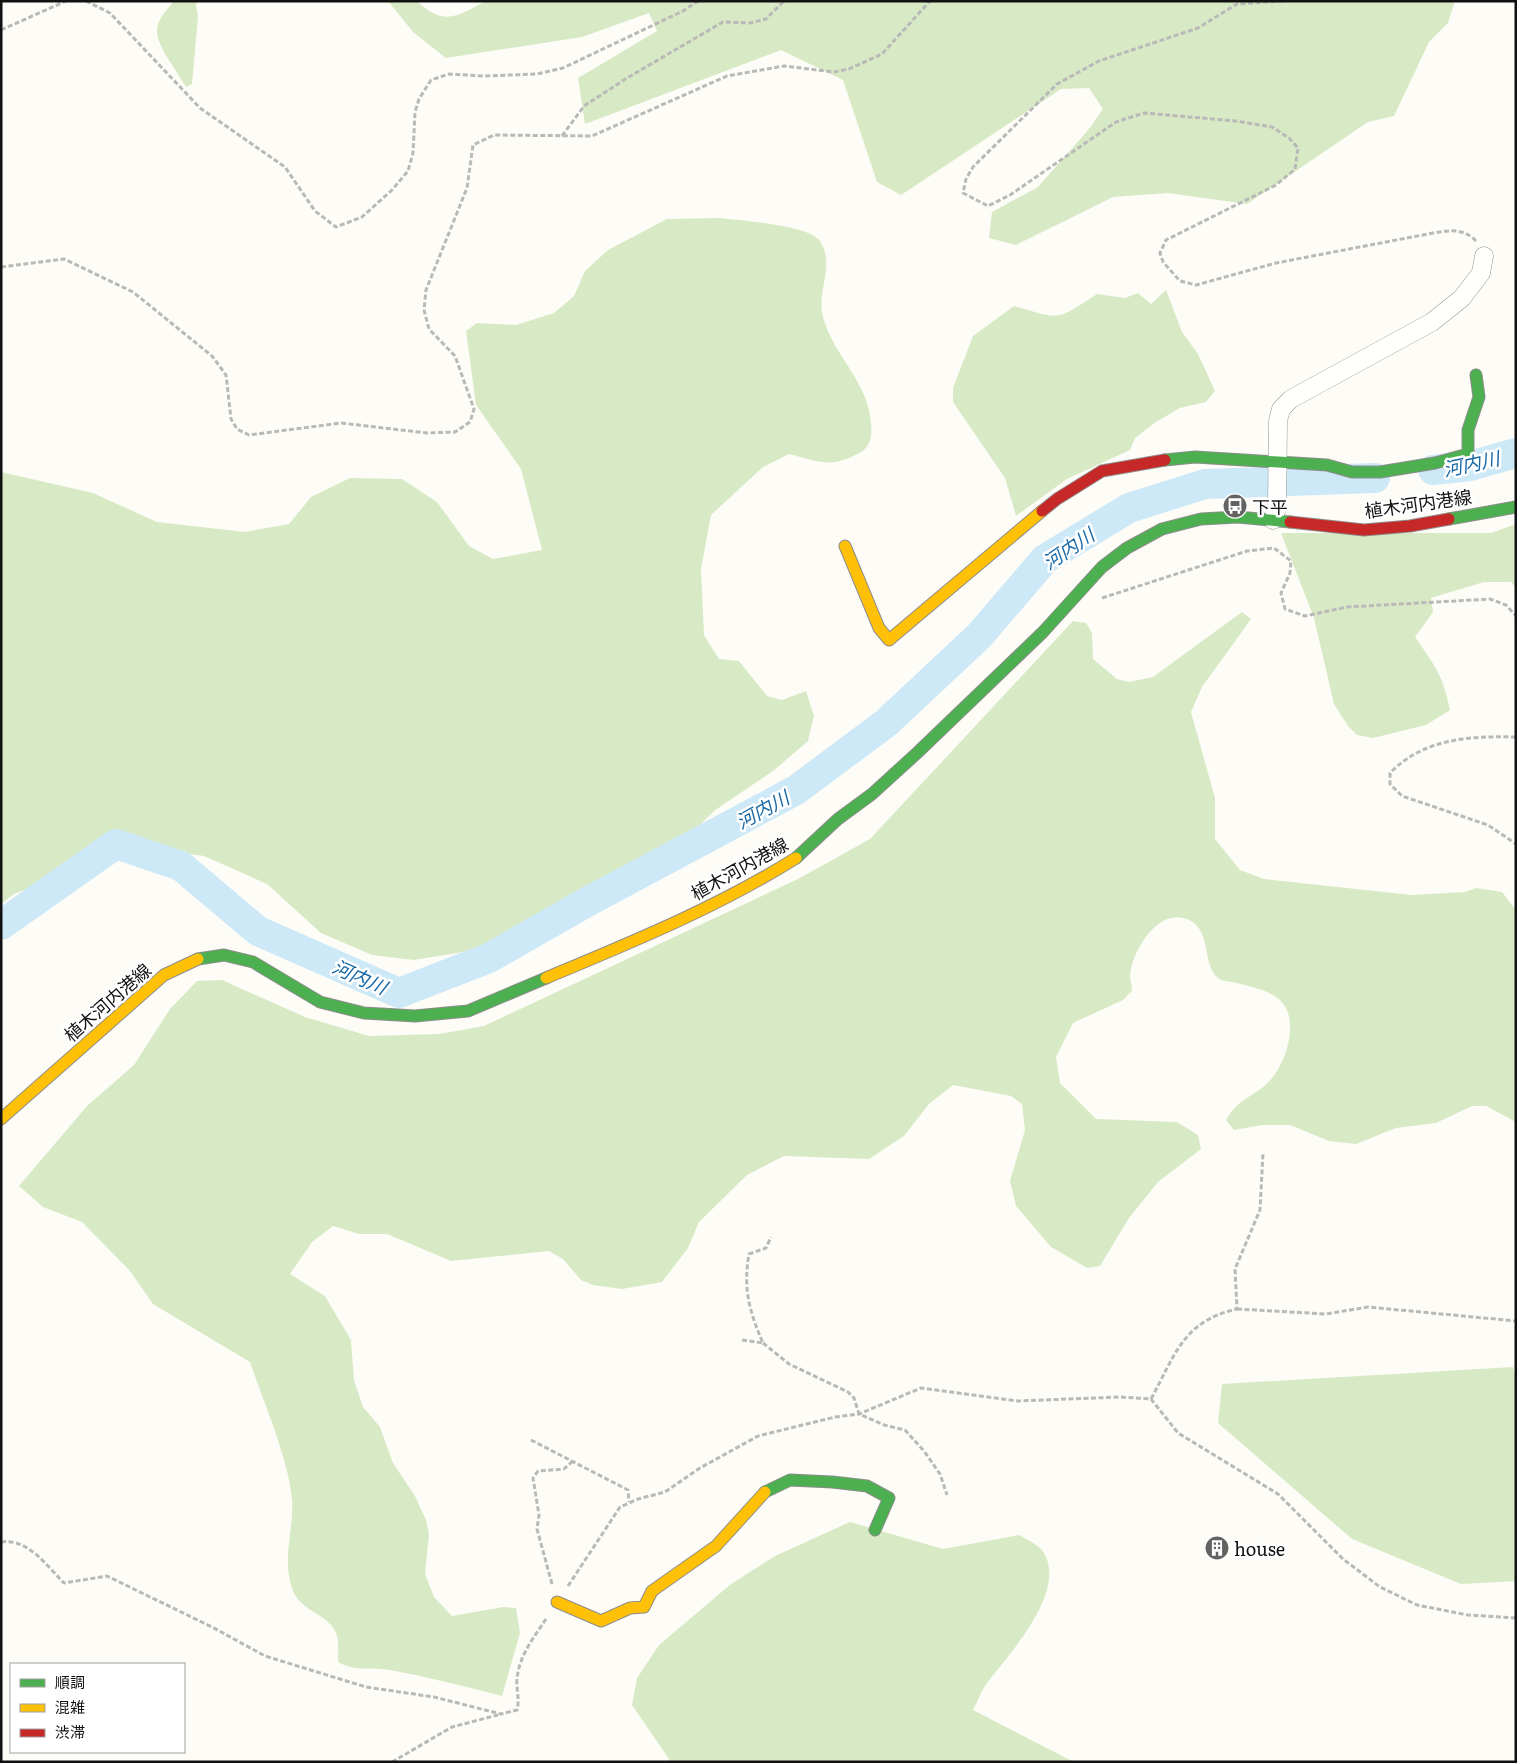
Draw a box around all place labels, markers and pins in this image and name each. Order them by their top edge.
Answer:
bus stop icon: 下平 [1222,493,1248,519]
place label: 下平 [1252,493,1288,520]
building icon: house [1204,1535,1230,1561]
place label: house [1234,1535,1285,1562]

